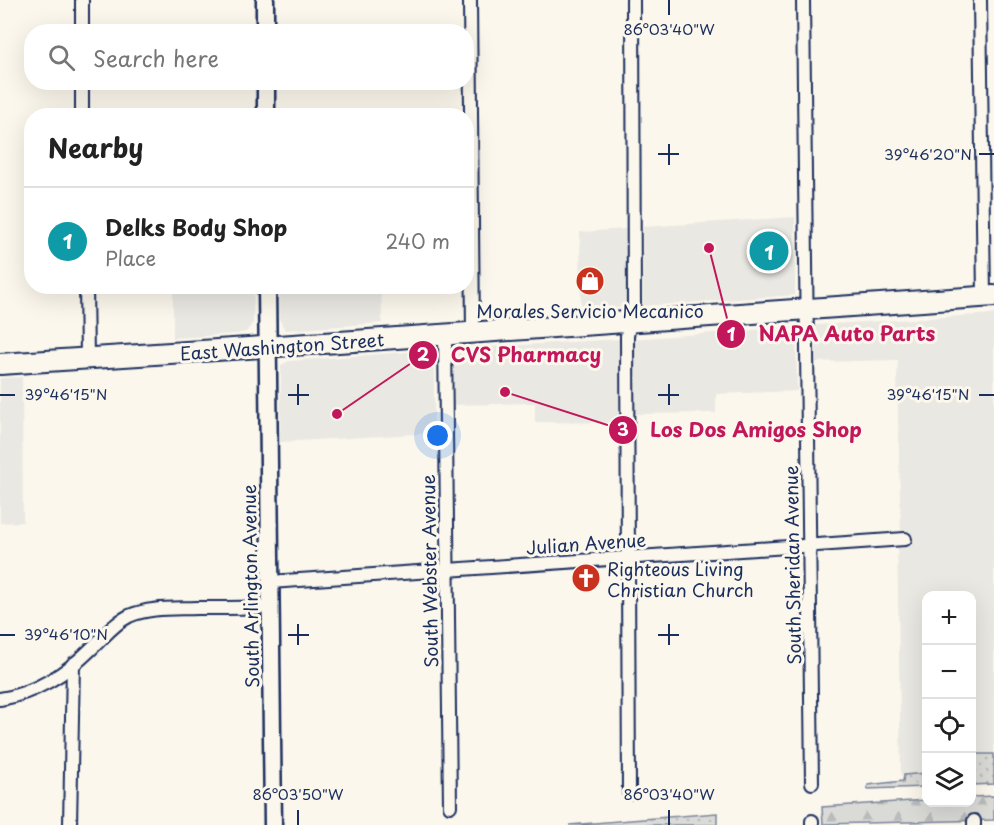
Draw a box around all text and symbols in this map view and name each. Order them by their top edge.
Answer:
text: 86°03'40"W [623,17,715,40]
search box [24,24,474,90]
icon: search [45,41,78,74]
text: Search here [93,41,219,74]
text: Nearby [48,128,143,167]
text: 39°46'20"N [884,142,972,165]
text: Delks Body Shop [105,210,287,243]
text: 1 [63,226,72,256]
text: 240 m [385,226,450,256]
pin: 1 [750,228,788,274]
text: Place [105,243,156,273]
shop icon: Morales Servicio Mecanico [574,265,606,297]
place label: Morales Servicio Mecanico [476,297,704,324]
callout: NAPA Auto Parts [716,315,947,353]
text: NAPA Auto Parts [759,318,936,348]
text: 1 [727,320,736,347]
street label: East Washington Street [179,325,385,367]
callout: CVS Pharmacy [408,336,615,374]
text: CVS Pharmacy [451,339,601,369]
text: 2 [417,340,430,367]
text: 39°46'15"N [25,382,108,405]
text: 39°46'15"N [887,382,970,405]
callout: Los Dos Amigos Shop [608,411,875,449]
text: Los Dos Amigos Shop [650,414,862,444]
text: 3 [617,415,629,442]
your location [423,421,452,450]
street label: South Sheridan Avenue [777,465,807,665]
street label: South Webster Avenue [414,474,444,668]
street label: South Arlington Avenue [235,484,265,688]
street label: Julian Avenue [525,525,647,561]
place label: Righteous Living Christian Church [607,555,754,603]
church icon: Righteous Living Christian Church [570,562,602,594]
map controls [922,591,976,807]
button: + [922,591,976,645]
text: 39°46'10"N [24,622,108,645]
button: − [922,645,976,699]
button: locate [922,699,976,753]
button: layers [922,753,976,807]
text: 86°03'50"W [253,782,344,805]
text: 86°03'40"W [623,782,715,805]

